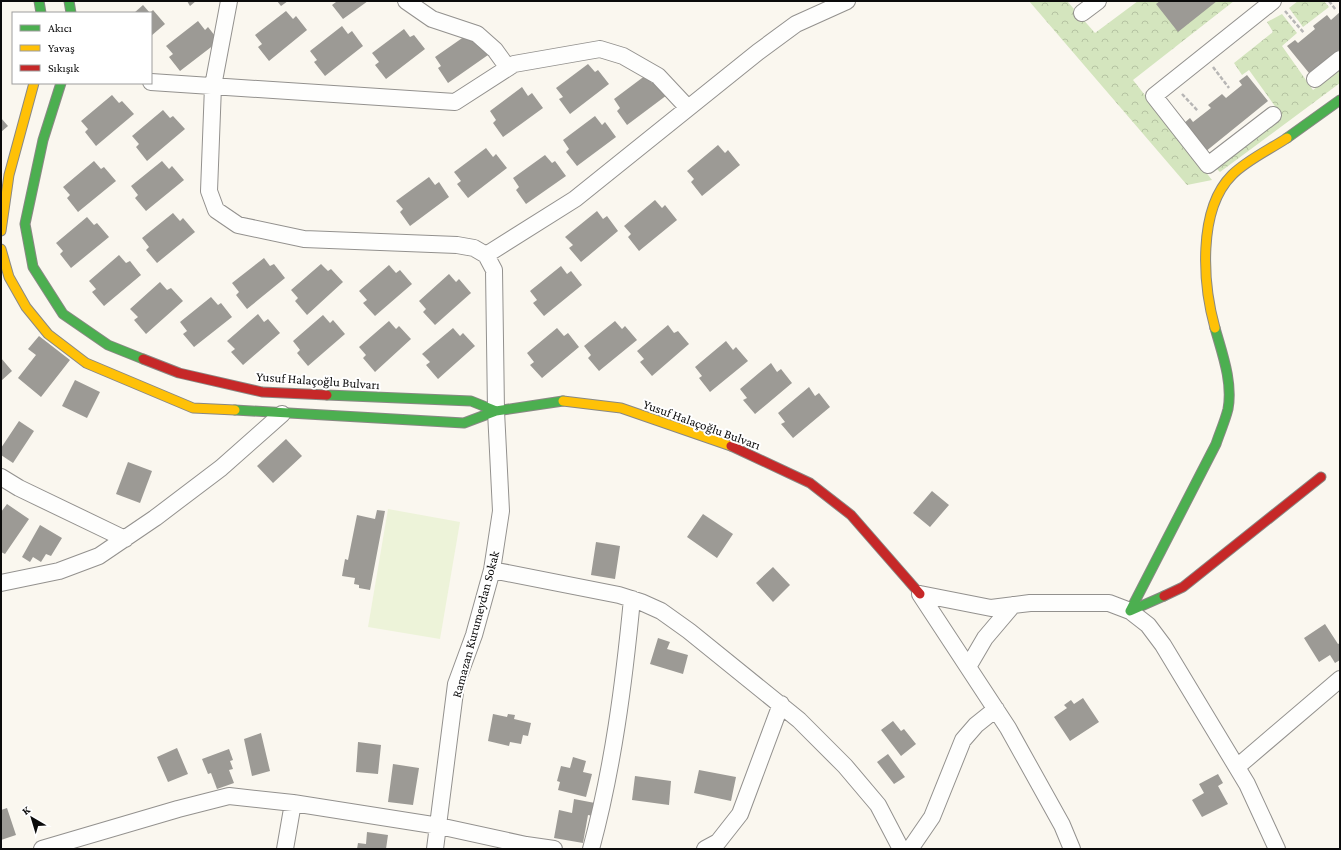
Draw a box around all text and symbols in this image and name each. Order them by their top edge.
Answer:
legend [12,12,152,84]
text: Akıcı [48,21,72,35]
text: Yavaş [48,41,75,55]
text: Sıkışık [48,61,79,75]
street label: Yusuf Halaçoğlu Bulvarı [256,369,381,392]
street label: Yusuf Halaçoğlu Bulvarı [641,396,763,453]
street label: Ramazan Kurumeydan Sokak [449,548,503,699]
north arrow [12,798,52,838]
text: K [19,803,33,817]

